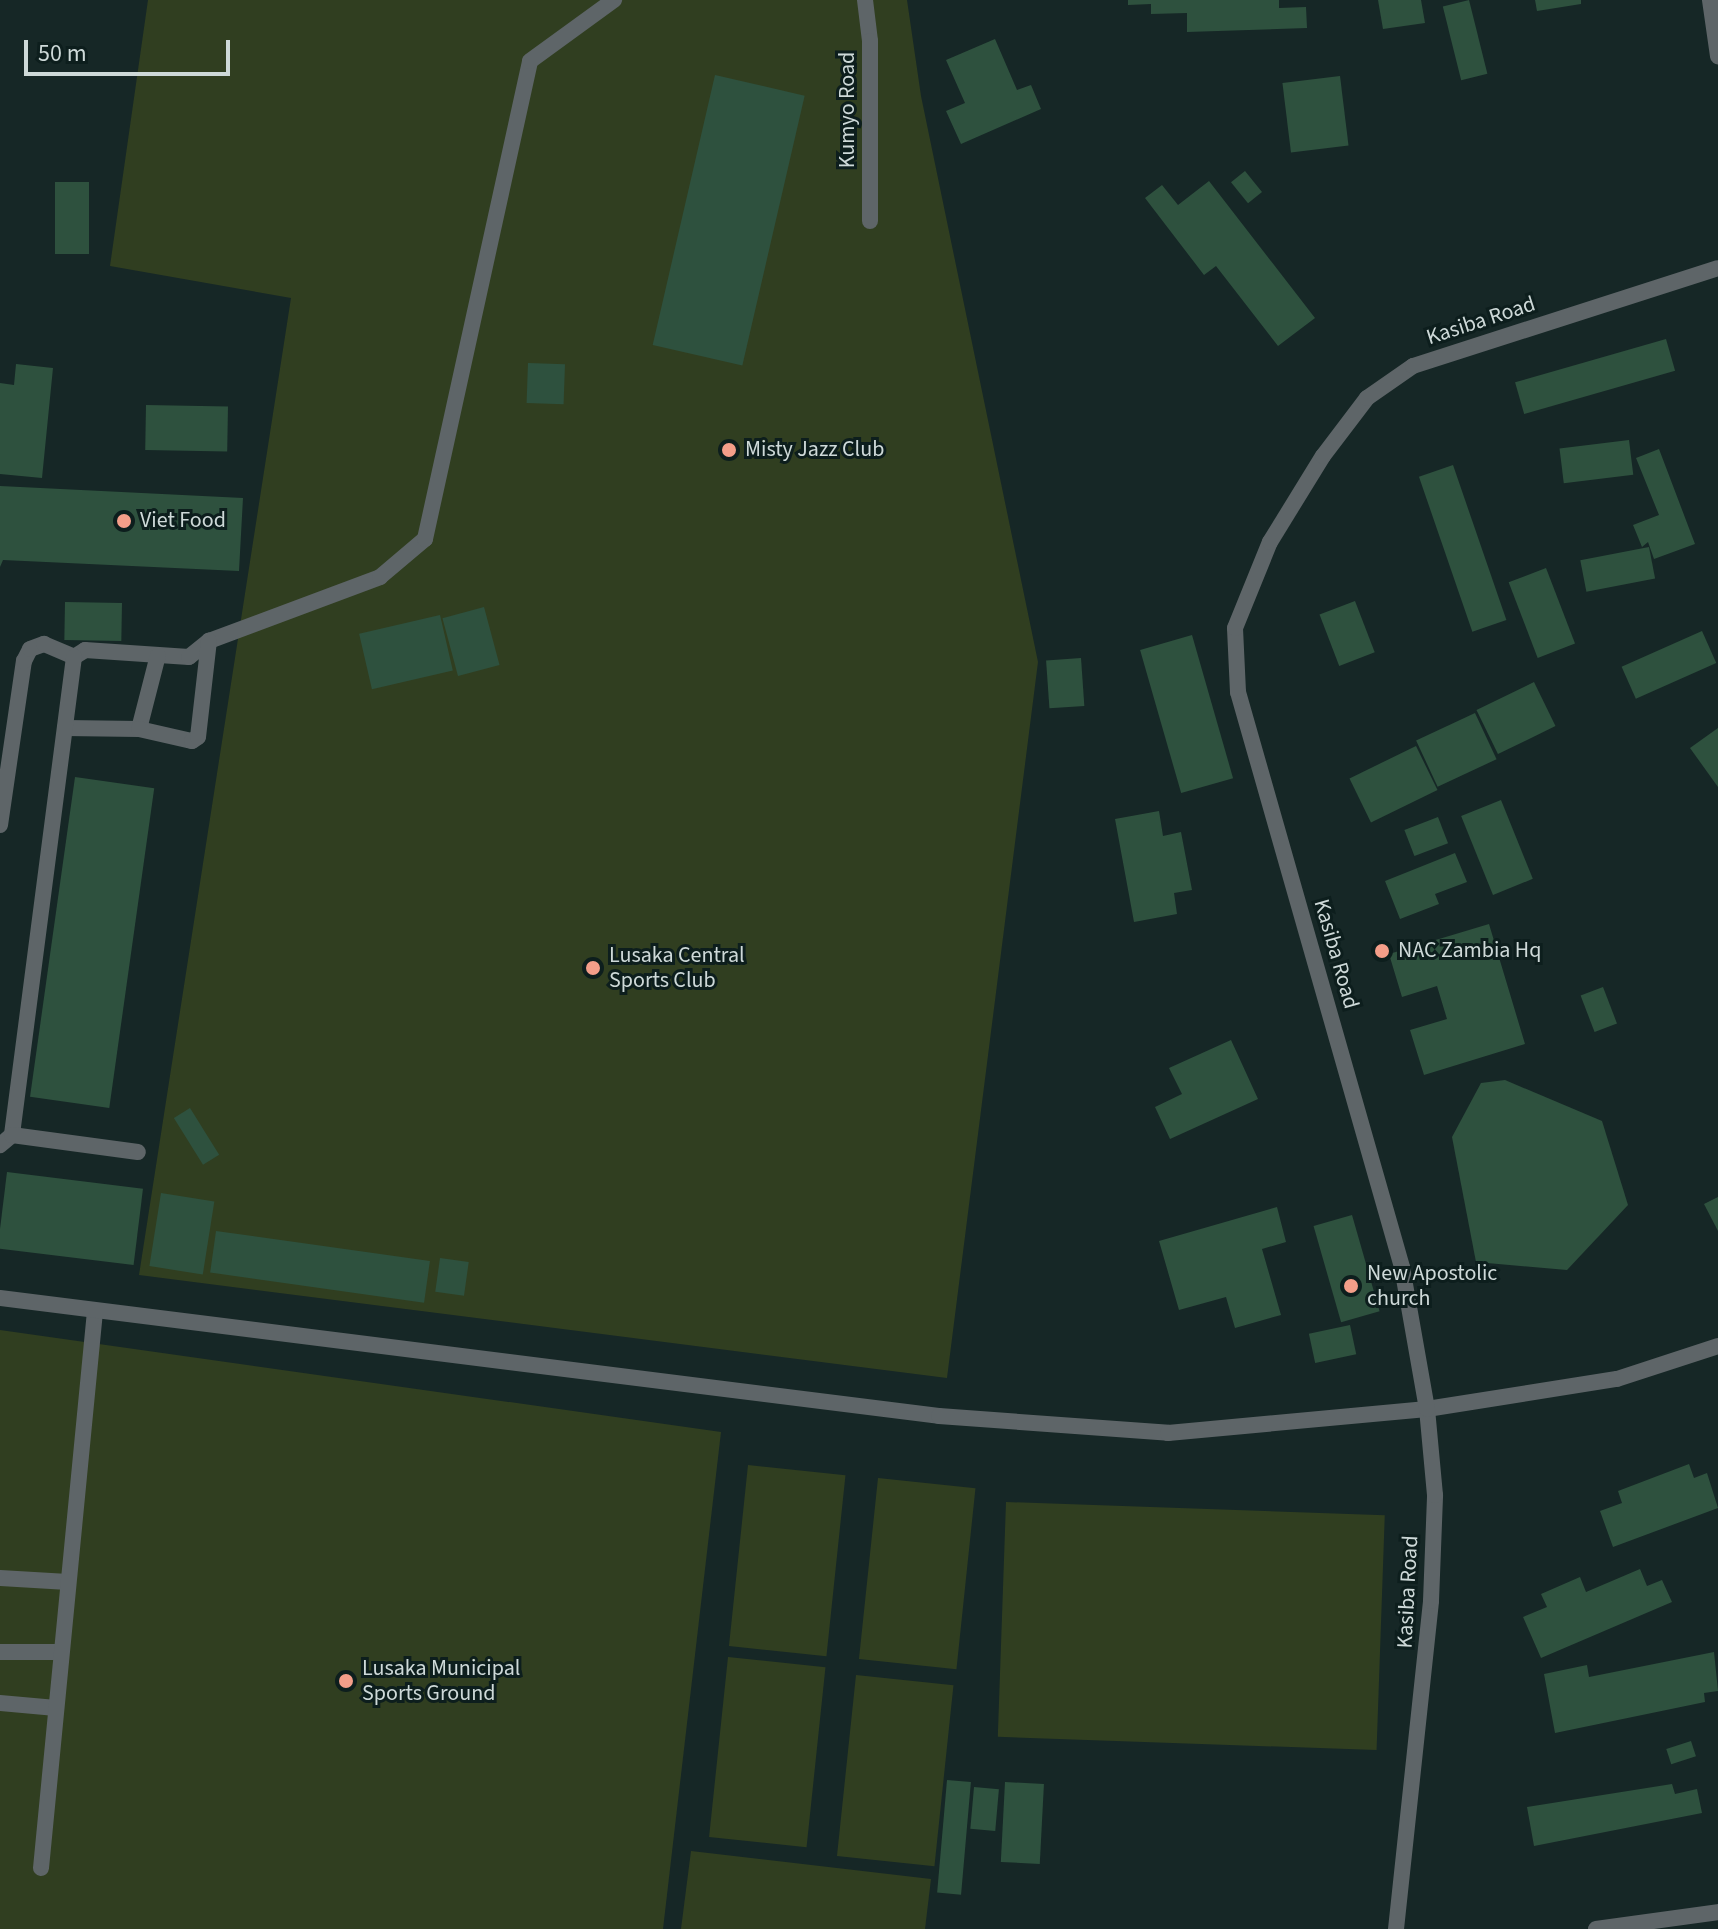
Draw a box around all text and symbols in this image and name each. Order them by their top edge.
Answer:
scale bar [28,24,234,74]
text: 50 m [38,36,87,71]
street label: Kumyo Road [835,52,861,168]
street label: Kasiba Road [1423,291,1539,351]
place label: Misty Jazz Club [745,437,884,463]
marker: Misty Jazz Club [720,441,738,459]
place label: Viet Food [140,508,226,534]
marker: Viet Food [115,512,133,530]
street label: Kasiba Road [1308,896,1364,1012]
place label: NAC Zambia Hq [1398,938,1541,964]
place label: Lusaka Central Sports Club [609,942,745,994]
marker: NAC Zambia Hq [1373,942,1391,960]
marker: Lusaka Central Sports Club [584,959,602,977]
place label: New Apostolic church [1367,1260,1497,1312]
marker: New Apostolic church [1342,1277,1360,1295]
street label: Kasiba Road [1392,1535,1424,1649]
place label: Lusaka Municipal Sports Ground [362,1655,520,1706]
marker: Lusaka Municipal Sports Ground [337,1672,355,1690]

